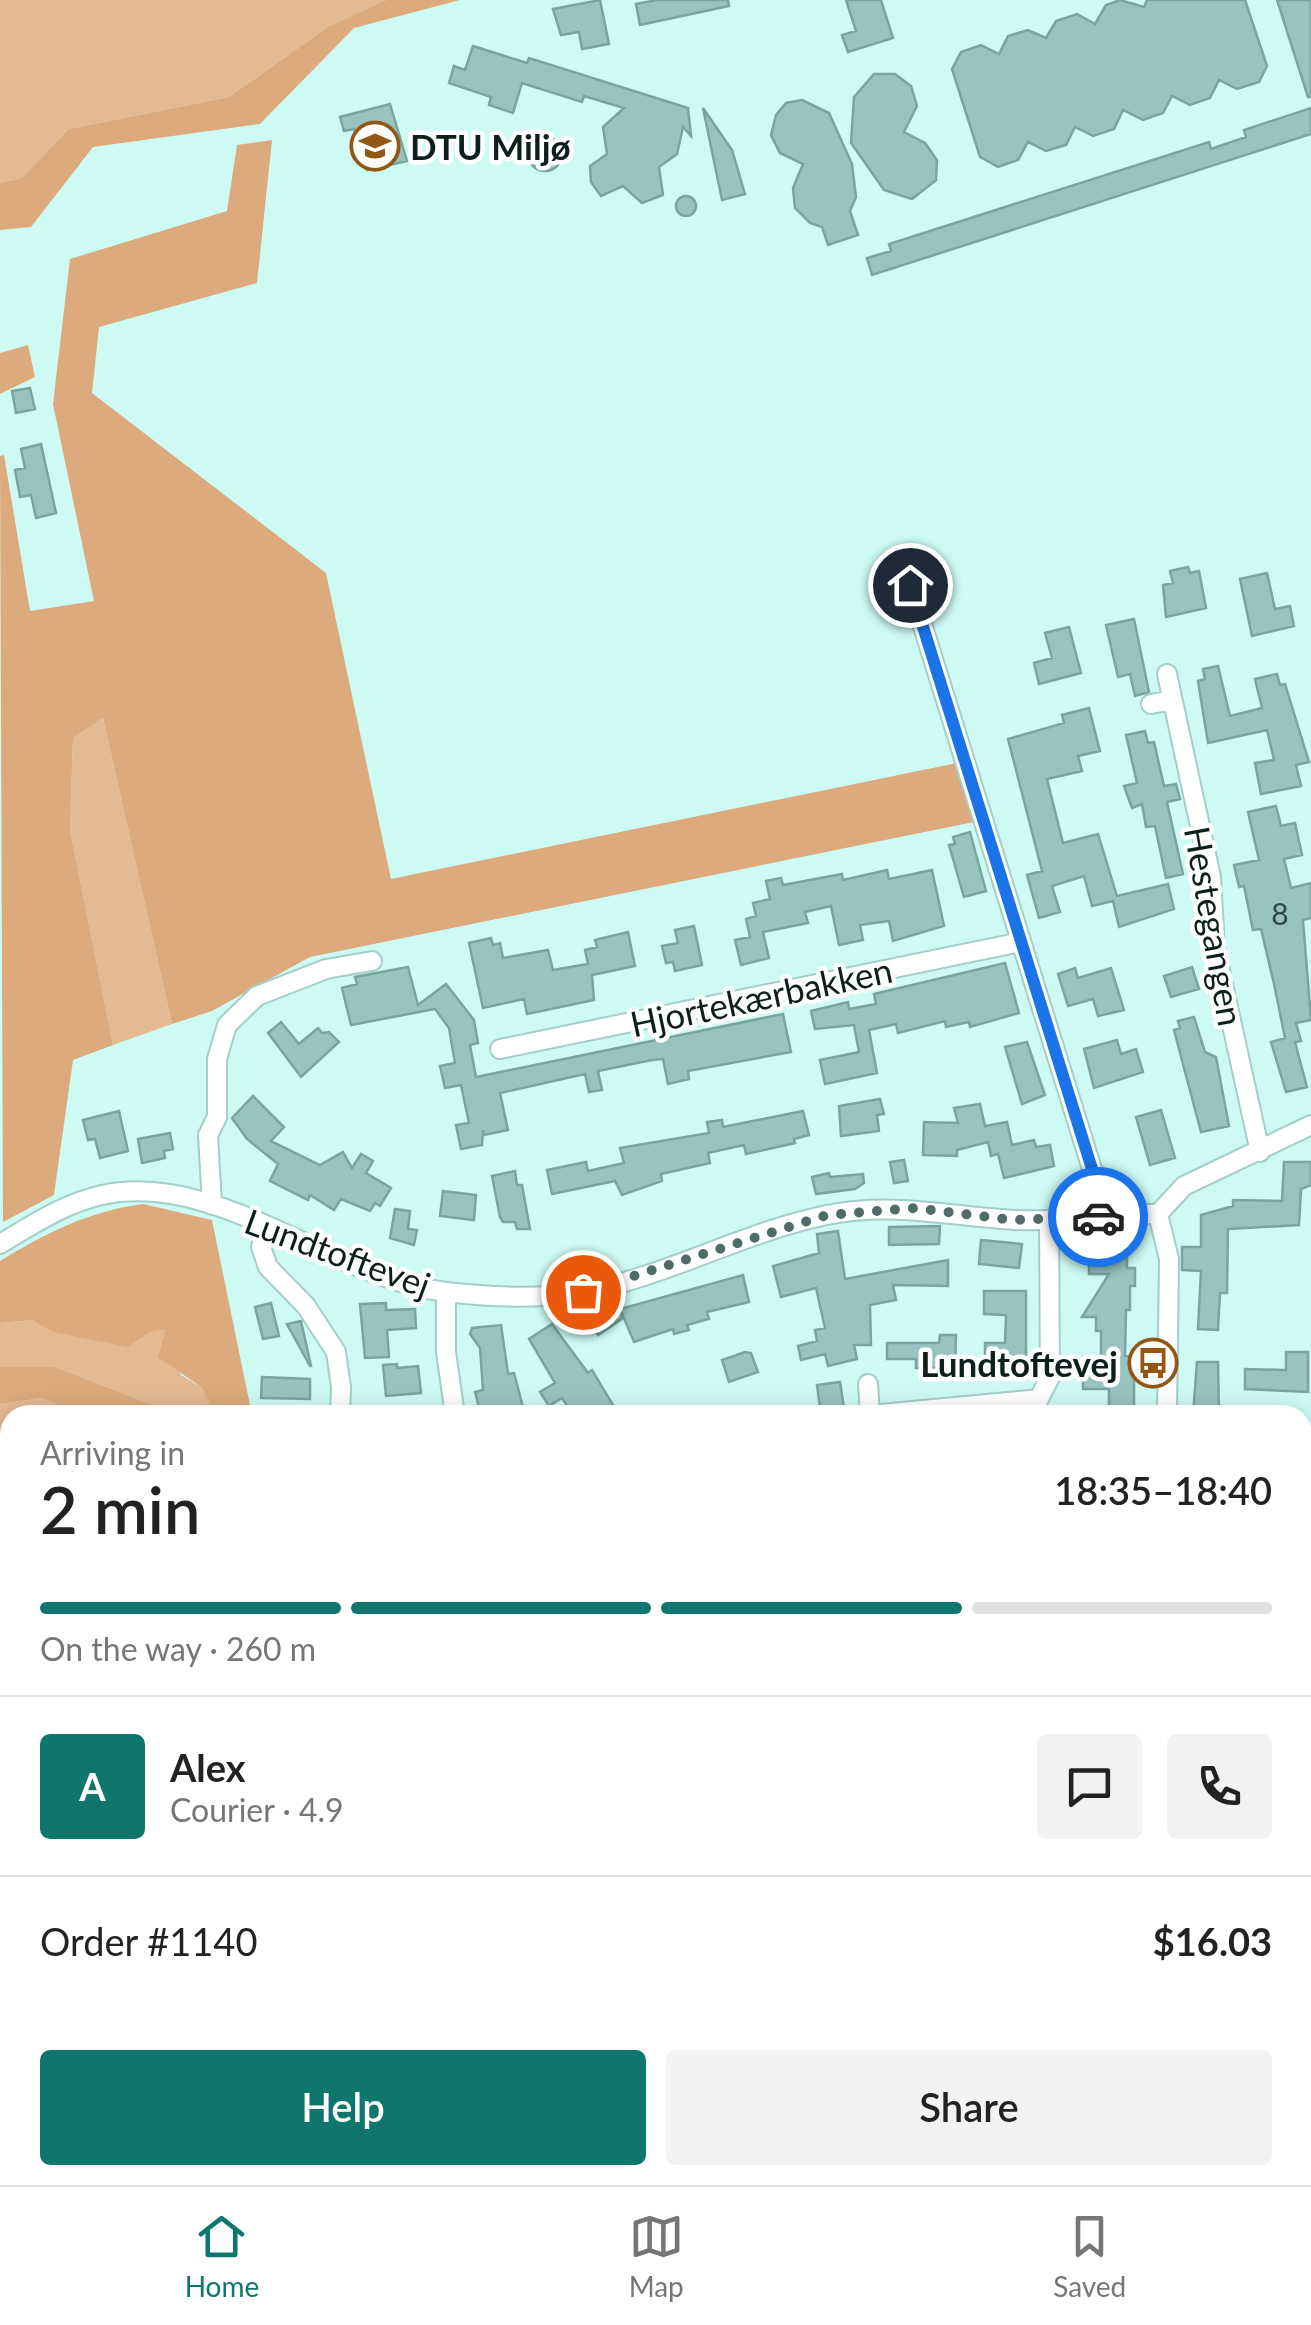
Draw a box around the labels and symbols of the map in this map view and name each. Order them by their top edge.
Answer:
school or university icon: DTU Miljø [349,120,401,172]
place label: DTU Miljø [410,125,571,167]
pin [868,543,953,628]
street label: Hestegangen [1177,823,1253,1029]
house number: 8 [1271,895,1289,931]
street label: Hjortekærbakken [626,948,896,1044]
courier [1048,1167,1148,1267]
street label: Lundtoftevej [240,1199,436,1305]
pin [541,1250,626,1335]
bus stop icon: Lundtoftevej [1127,1337,1179,1389]
place label: Lundtoftevej [920,1342,1118,1384]

